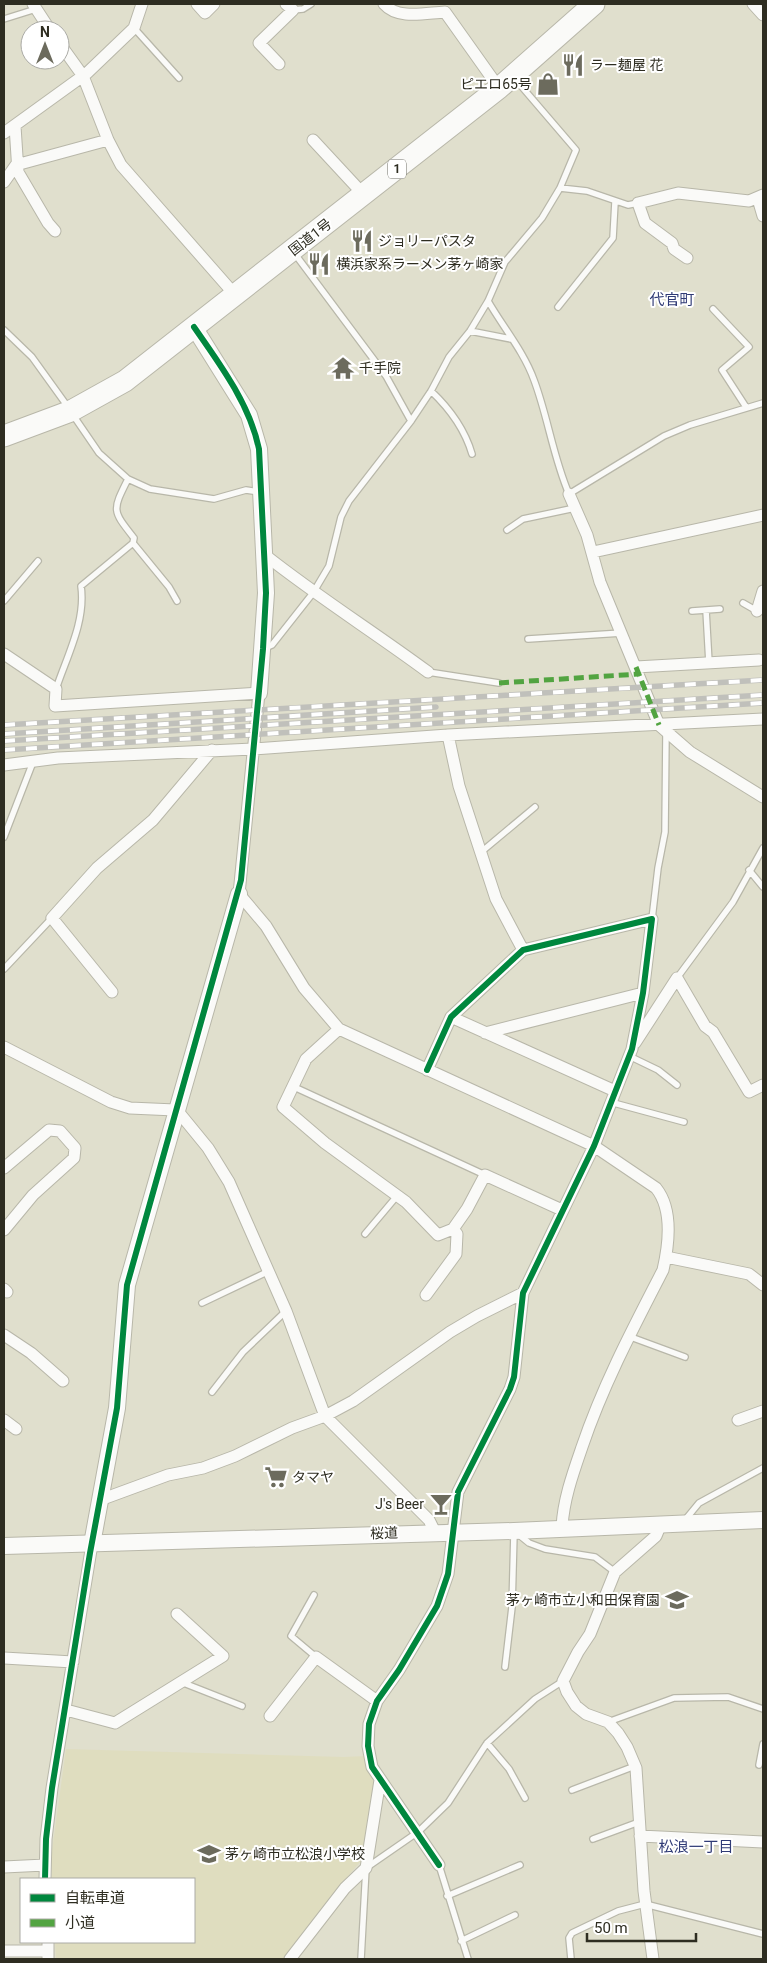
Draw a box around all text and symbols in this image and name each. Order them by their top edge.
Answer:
north arrow [20,20,70,70]
text: N [40,24,50,40]
restaurant icon: ラー麺屋 花 [560,52,586,78]
place label: ラー麺屋 花 [590,57,663,73]
shop icon: ピエロ65号 [535,71,561,97]
place label: ピエロ65号 [460,76,532,92]
road number: 1 [388,160,406,178]
street label: 国道1号 [285,215,335,259]
restaurant icon: ジョリーパスタ [349,228,375,254]
place label: ジョリーパスタ [378,233,476,249]
restaurant icon: 横浜家系ラーメン茅ヶ崎家 [306,251,332,277]
place label: 横浜家系ラーメン茅ヶ崎家 [336,256,503,272]
district label: 代官町 [649,291,695,309]
temple icon: 千手院 [330,355,356,381]
place label: 千手院 [359,360,401,376]
supermarket icon: タマヤ [263,1464,289,1490]
place label: タマヤ [292,1469,334,1485]
bar icon: J's Beer [428,1491,454,1517]
place label: J's Beer [375,1496,424,1512]
street label: 桜道 [370,1525,398,1541]
school or university icon: 茅ヶ崎市立小和田保育園 [664,1587,690,1613]
place label: 茅ヶ崎市立小和田保育園 [506,1592,660,1608]
district label: 松浪一丁目 [658,1838,734,1856]
school or university icon: 茅ヶ崎市立松浪小学校 [196,1841,222,1867]
place label: 茅ヶ崎市立松浪小学校 [225,1846,365,1862]
legend [20,1878,195,1943]
text: 自転車道 [65,1889,125,1907]
scale bar [587,1910,696,1942]
text: 小道 [65,1914,95,1932]
text: 50 m [594,1919,628,1937]

